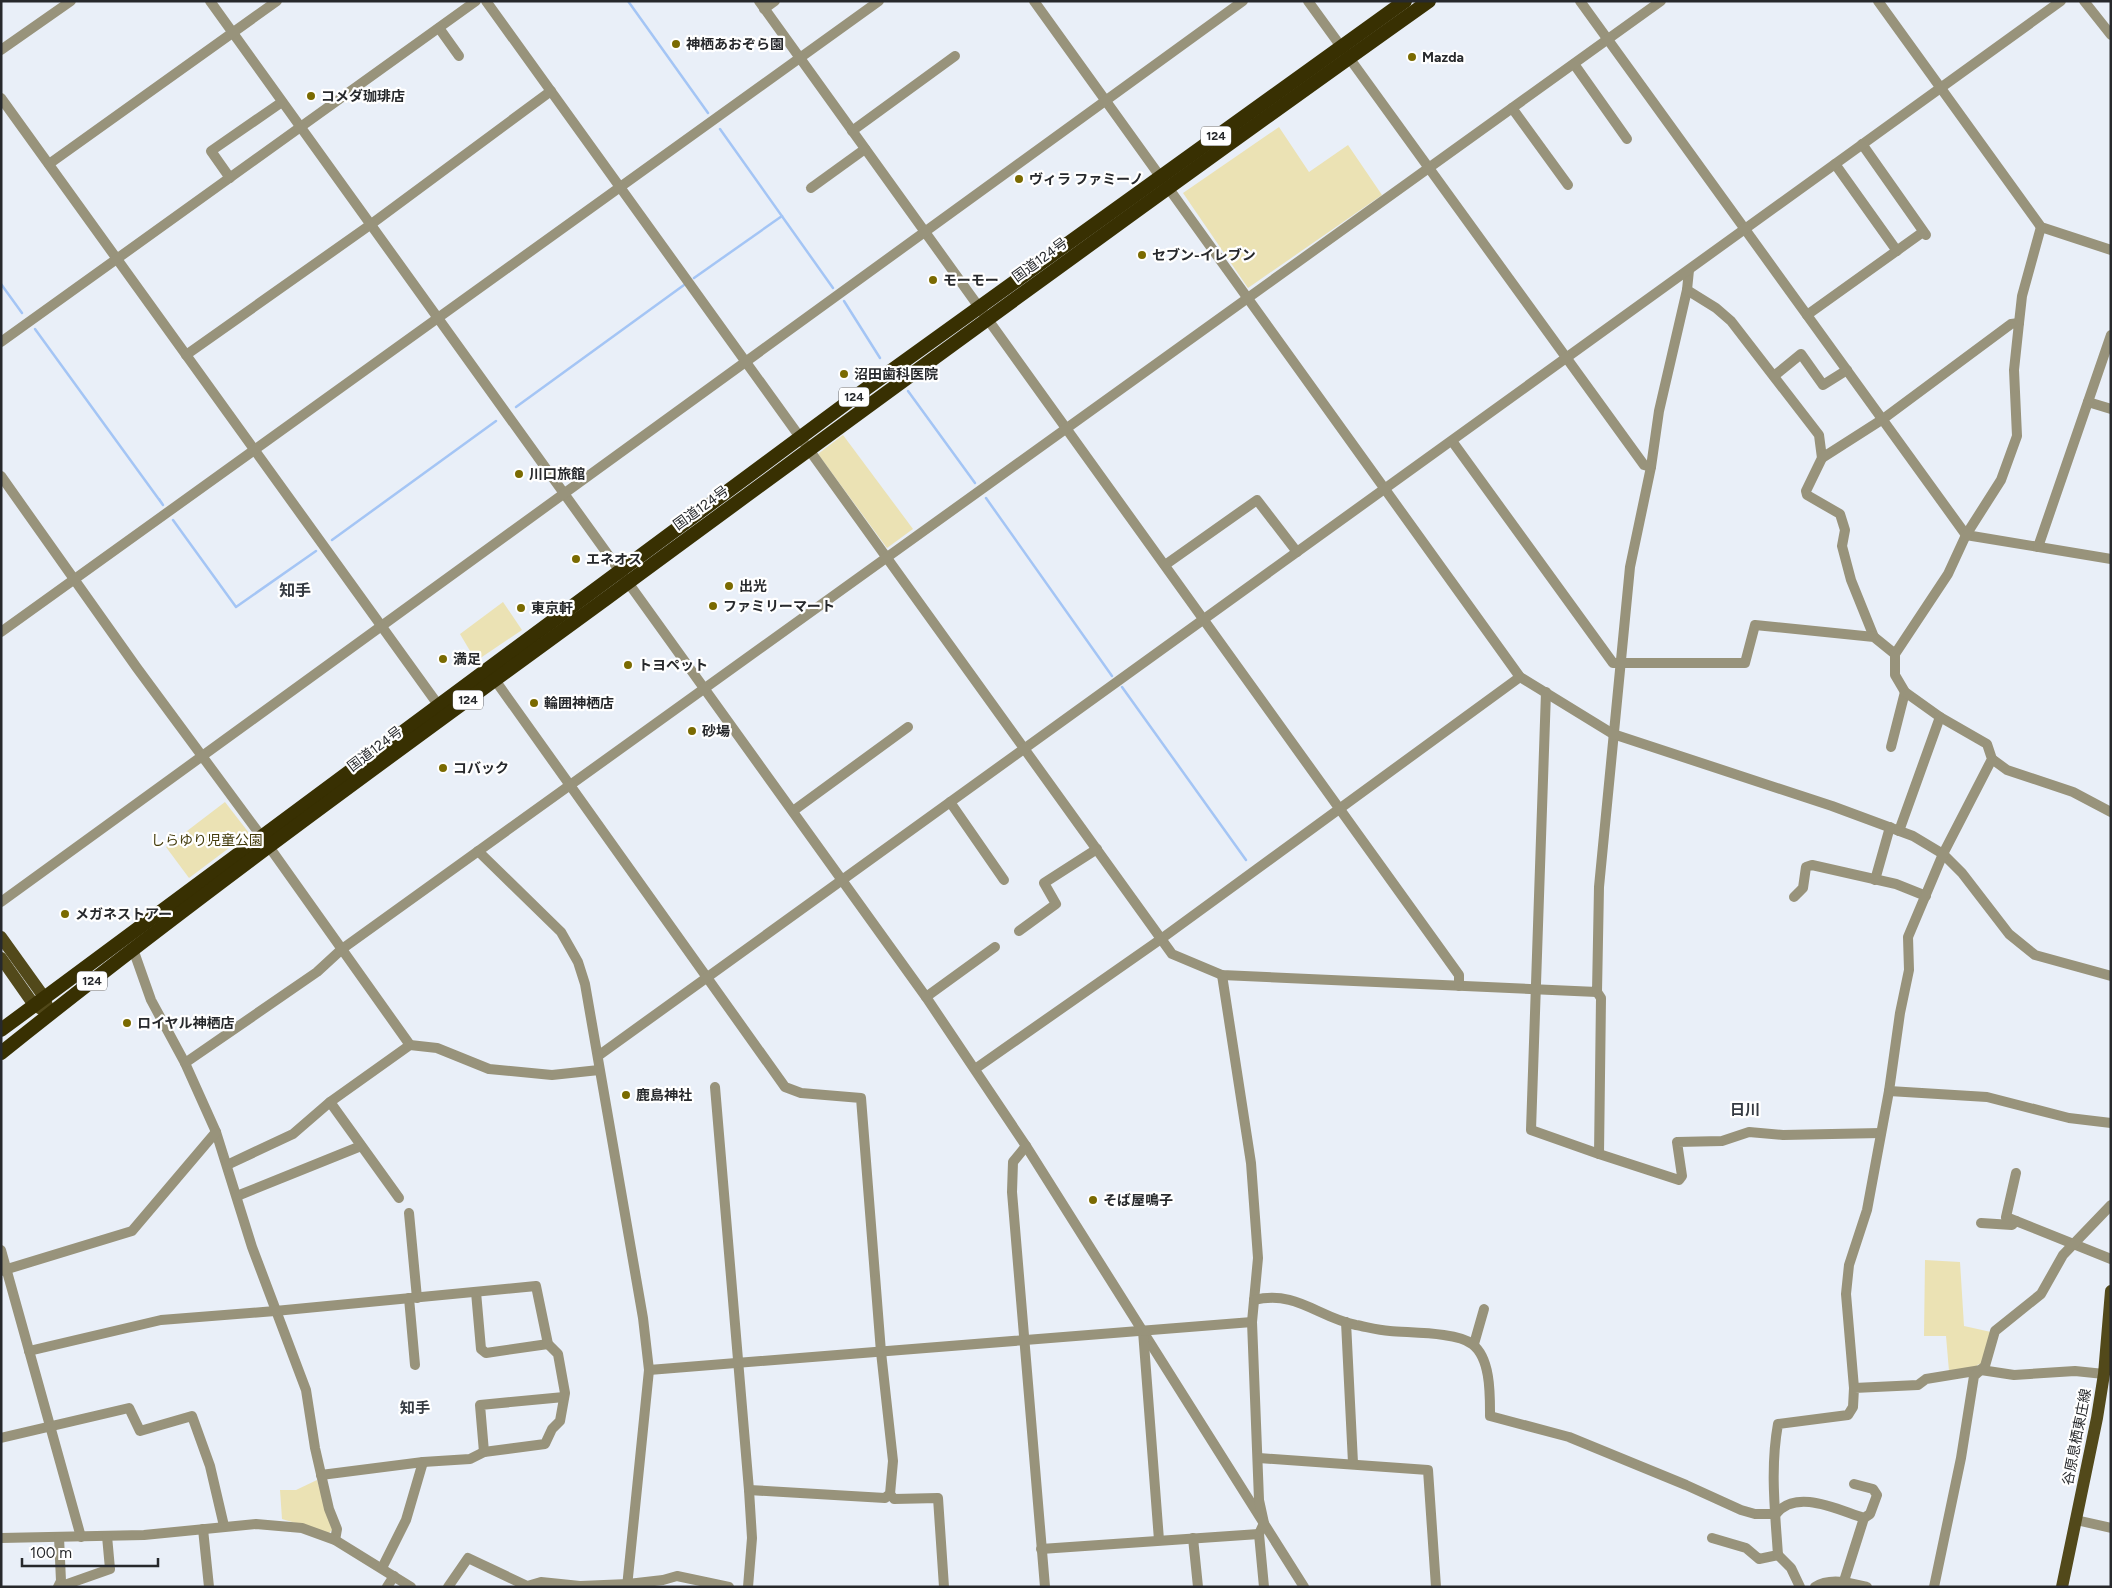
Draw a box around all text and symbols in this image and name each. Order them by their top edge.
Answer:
place label: 神栖あおぞら園 [686,36,784,53]
marker: 神栖あおぞら園 [670,38,682,50]
place label: Mazda [1422,49,1464,66]
marker: Mazda [1406,51,1418,63]
place label: コメダ珈琲店 [321,88,405,105]
marker: コメダ珈琲店 [305,90,317,102]
road number: 124 [1201,126,1231,146]
place label: ヴィラ ファミーノ [1029,171,1144,188]
marker: ヴィラ ファミーノ [1013,173,1025,185]
street label: 国道124号 [1009,234,1071,286]
place label: セブン-イレブン [1152,247,1256,264]
marker: セブン-イレブン [1136,249,1148,261]
place label: モーモー [943,272,999,289]
marker: モーモー [927,274,939,286]
place label: 沼田歯科医院 [854,366,938,383]
marker: 沼田歯科医院 [838,368,850,380]
road number: 124 [839,388,869,407]
place label: 川口旅館 [529,466,585,483]
marker: 川口旅館 [513,468,525,480]
street label: 国道124号 [670,482,732,534]
place label: エネオス [586,551,642,568]
marker: エネオス [570,553,582,565]
place label: 出光 [739,578,767,595]
marker: 出光 [723,580,735,592]
district label: 知手 [279,581,311,600]
place label: ファミリーマート [723,598,835,615]
place label: 東京軒 [531,600,573,617]
marker: ファミリーマート [707,600,719,612]
marker: 東京軒 [515,602,527,614]
place label: 満足 [453,651,481,668]
marker: 満足 [437,653,449,665]
place label: トヨペット [638,657,708,674]
marker: トヨペット [622,659,634,671]
road number: 124 [453,690,483,710]
place label: 輪囲神栖店 [544,695,614,712]
marker: 輪囲神栖店 [528,697,540,709]
street label: 国道124号 [344,723,406,775]
place label: 砂場 [702,723,730,740]
marker: 砂場 [686,725,698,737]
place label: コバック [453,760,509,777]
marker: コバック [437,762,449,774]
park label: しらゆり児童公園 [151,832,263,849]
place label: メガネストアー [75,906,172,923]
marker: メガネストアー [59,908,71,920]
road number: 124 [77,971,107,990]
place label: ロイヤル神栖店 [137,1015,235,1032]
marker: ロイヤル神栖店 [121,1017,133,1029]
place label: 鹿島神社 [636,1087,692,1104]
marker: 鹿島神社 [620,1089,632,1101]
district label: 日川 [1730,1101,1760,1119]
place label: そば屋鳴子 [1103,1192,1173,1209]
marker: そば屋鳴子 [1087,1194,1099,1206]
street label: 谷原息栖東庄線 [2059,1387,2095,1487]
district label: 知手 [400,1399,430,1417]
scale bar [22,1536,159,1568]
text: 100 m [30,1544,72,1562]

